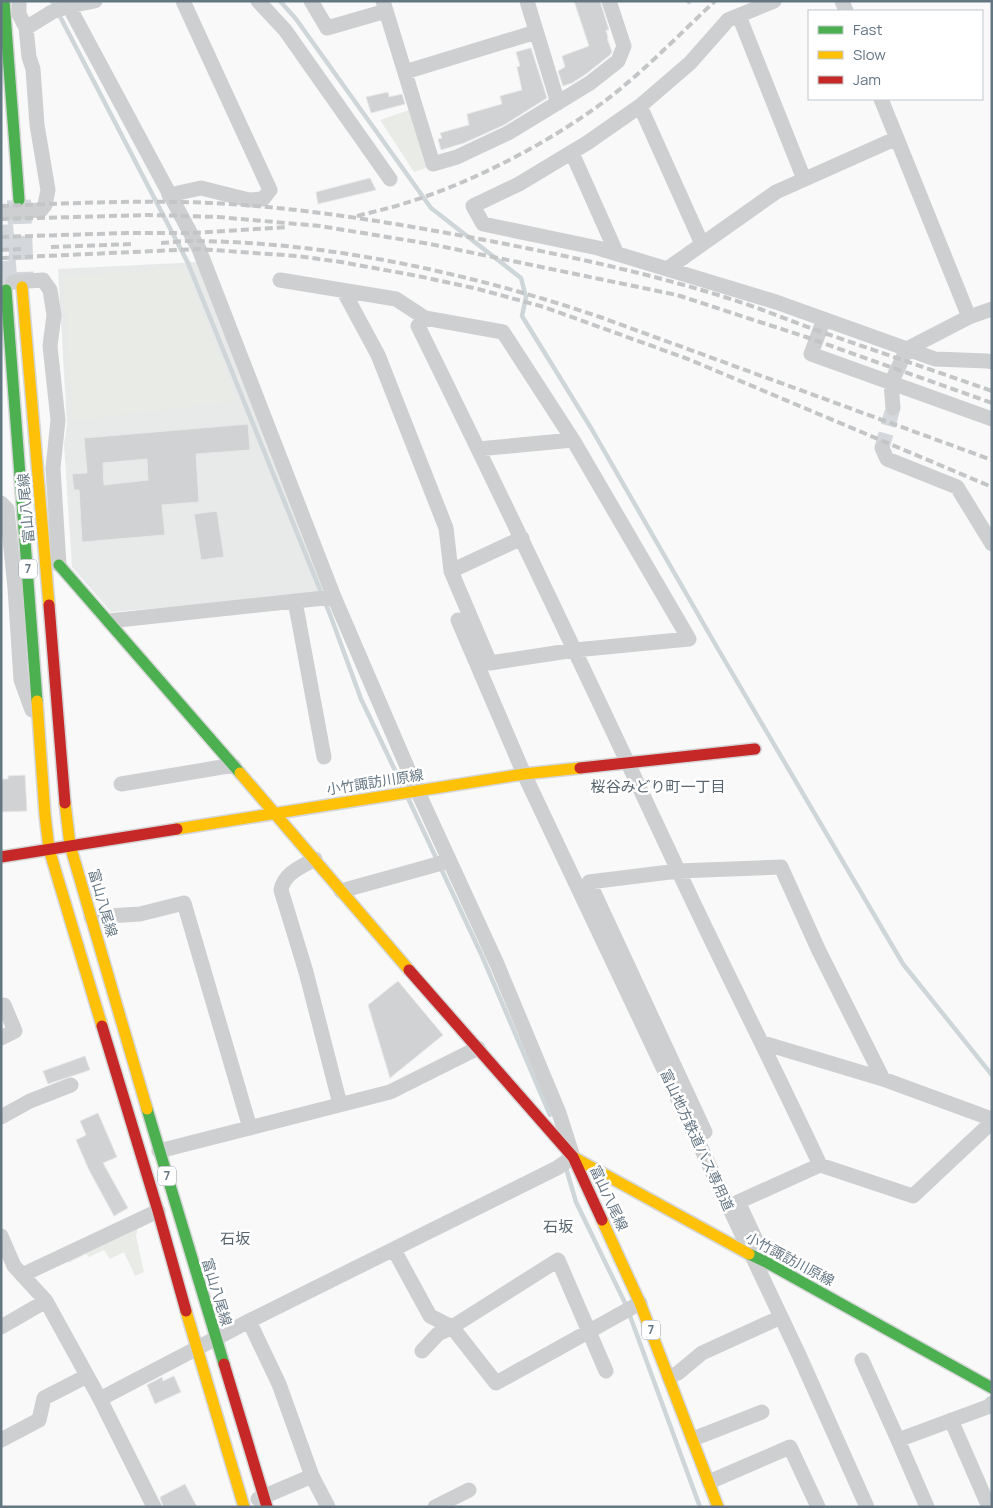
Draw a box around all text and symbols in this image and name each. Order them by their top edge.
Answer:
legend [808,10,983,100]
text: Fast [853,19,882,40]
text: Slow [853,44,886,65]
text: Jam [853,69,881,90]
street label: 富山八尾線 [13,472,38,544]
road number: 7 [19,560,37,578]
street label: 小竹諏訪川原線 [325,764,425,799]
district label: 桜谷みどり町一丁目 [590,776,726,797]
street label: 富山八尾線 [85,867,122,939]
street label: 富山地方鉄道バス専用道 [656,1066,739,1214]
street label: 富山八尾線 [586,1162,633,1234]
road number: 7 [158,1166,176,1186]
district label: 石坂 [543,1216,573,1237]
street label: 小竹諏訪川原線 [743,1227,838,1290]
district label: 石坂 [220,1228,250,1249]
street label: 富山八尾線 [198,1256,237,1328]
road number: 7 [642,1320,660,1340]

